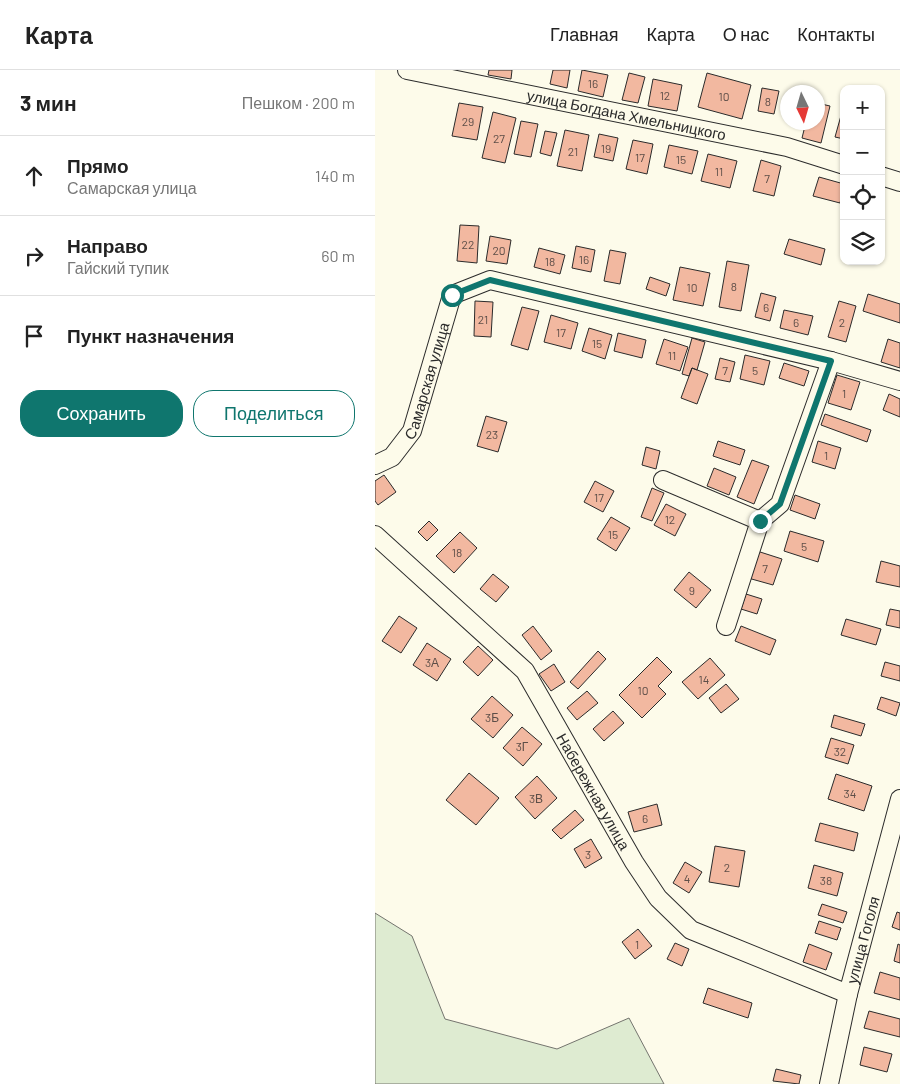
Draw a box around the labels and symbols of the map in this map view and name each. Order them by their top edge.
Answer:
house number: 16 [588,76,598,90]
north arrow [780,85,825,130]
street label: улица Богдана Хмельницкого [525,86,728,143]
house number: 12 [660,88,670,102]
house number: 10 [719,89,729,103]
house number: 8 [765,94,771,108]
house number: 29 [462,114,474,128]
house number: 27 [493,131,505,145]
house number: 19 [601,141,611,155]
house number: 21 [568,144,578,158]
house number: 17 [635,150,645,164]
house number: 15 [676,152,686,166]
house number: 11 [715,164,723,178]
house number: 7 [764,171,770,185]
house number: 22 [462,237,474,251]
house number: 20 [492,243,506,257]
house number: 16 [579,252,589,266]
house number: 18 [545,254,555,268]
house number: 8 [731,279,737,293]
house number: 10 [687,280,697,294]
route start [441,284,464,307]
house number: 6 [763,300,769,314]
house number: 21 [478,312,488,326]
house number: 6 [793,315,799,329]
house number: 2 [839,315,845,329]
street label: Самарская улица [400,319,453,443]
house number: 17 [556,325,566,339]
house number: 15 [592,336,602,350]
house number: 11 [668,348,676,362]
house number: 7 [722,363,728,377]
house number: 5 [752,363,758,377]
house number: 1 [842,386,846,400]
house number: 23 [486,427,498,441]
house number: 1 [824,448,828,462]
house number: 17 [594,490,604,504]
route end [749,510,772,533]
house number: 12 [665,512,675,526]
house number: 15 [608,527,618,541]
house number: 5 [801,539,807,553]
house number: 18 [452,545,462,559]
house number: 7 [762,561,768,575]
house number: 9 [689,583,695,597]
house number: 3А [425,655,439,669]
house number: 14 [699,672,709,686]
house number: 10 [638,683,648,697]
house number: 3Б [485,710,499,724]
street label: Набережная улица [553,730,634,853]
house number: 3Г [516,739,529,753]
house number: 32 [834,744,846,758]
house number: 34 [844,786,856,800]
house number: 3В [529,791,543,805]
house number: 6 [642,811,648,825]
house number: 3 [585,847,591,861]
house number: 2 [724,860,730,874]
house number: 4 [684,871,690,885]
house number: 38 [820,873,832,887]
street label: улица Гоголя [842,894,883,986]
house number: 1 [635,937,639,951]

